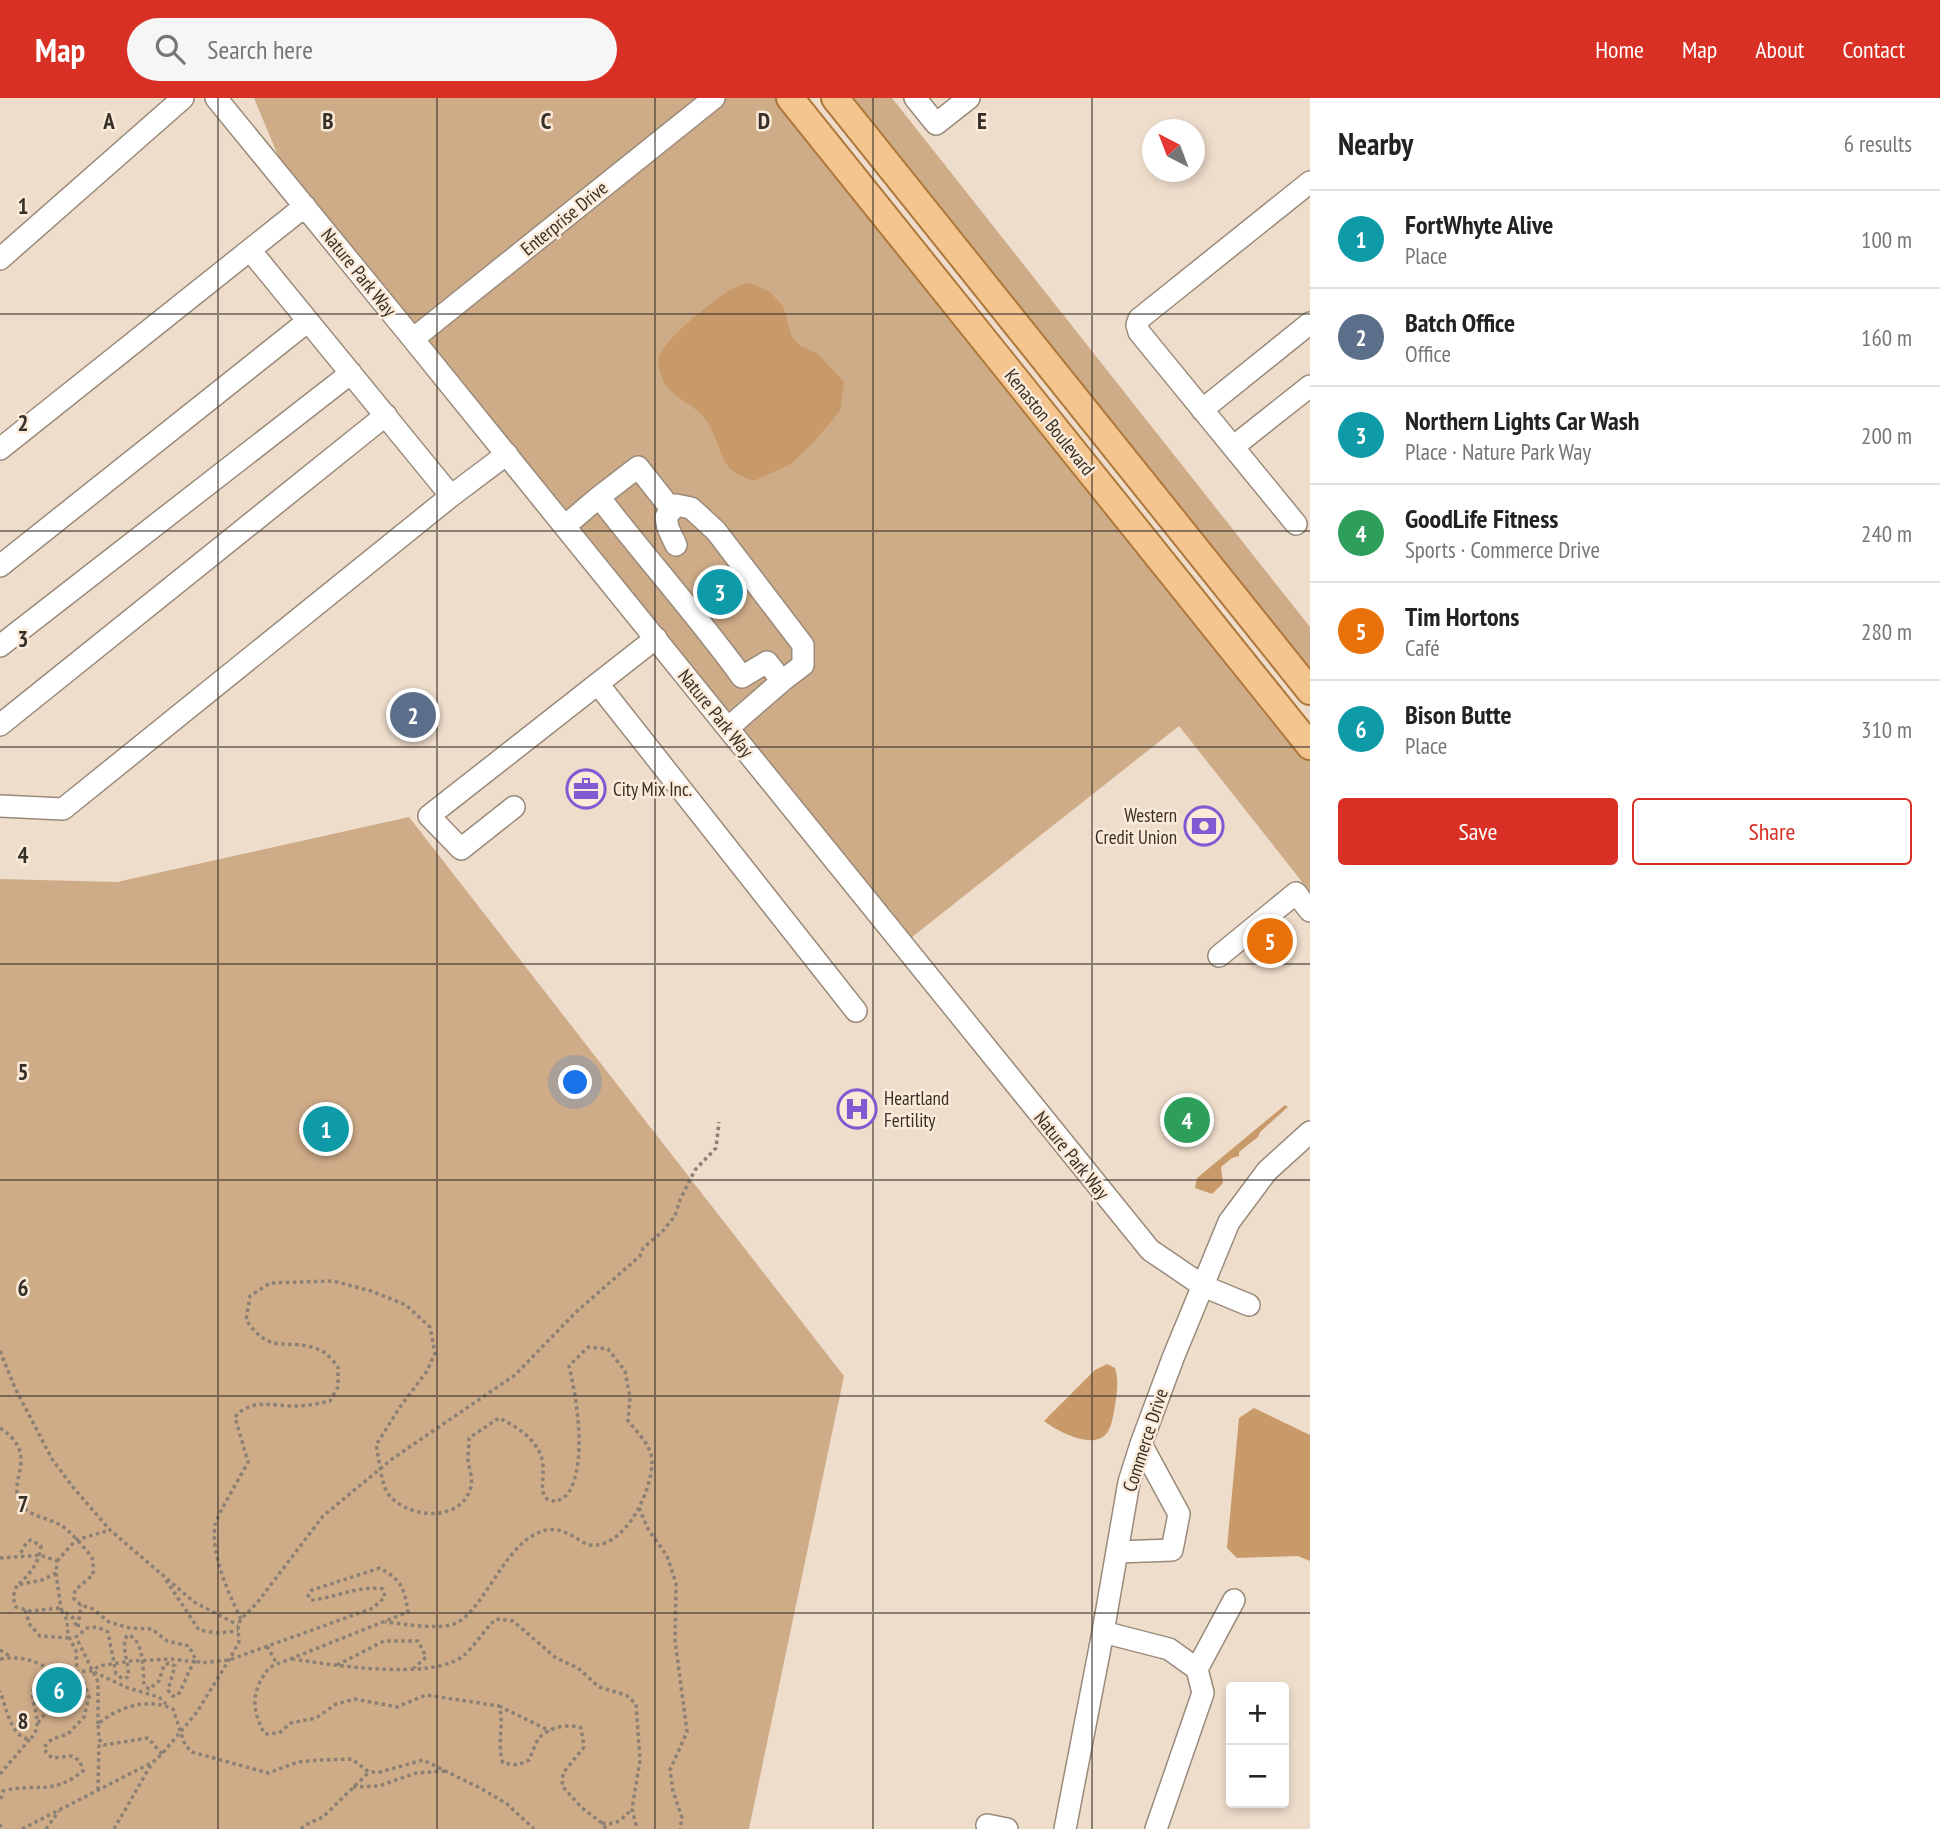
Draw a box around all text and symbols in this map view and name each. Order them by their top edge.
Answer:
search box [127,18,617,81]
text: Map [35,28,85,71]
icon: search [151,30,189,68]
text: Search here [207,33,313,66]
text: Home [1595,34,1644,65]
text: Map [1682,34,1717,65]
text: About [1755,34,1804,65]
text: Contact [1842,34,1905,65]
text: A [102,106,115,135]
text: B [322,106,334,135]
text: C [541,106,552,135]
text: D [758,106,770,135]
text: E [977,106,987,135]
north arrow [1142,119,1205,182]
text: Nearby [1338,124,1413,163]
text: 6 results [1844,129,1912,158]
street label: Enterprise Drive [516,176,612,260]
text: 1 [18,191,29,220]
text: FortWhyte Alive [1405,208,1553,241]
street label: Nature Park Way [316,223,402,322]
text: 1 [1356,225,1367,254]
text: 100 m [1861,225,1912,254]
text: Place [1405,241,1447,270]
text: Batch Office [1405,306,1515,339]
text: 2 [1356,323,1367,352]
text: 160 m [1861,323,1912,352]
text: Office [1405,339,1451,368]
street label: Kenaston Boulevard [1000,364,1100,480]
text: Northern Lights Car Wash [1405,404,1640,437]
text: 2 [18,408,29,437]
text: 3 [1356,421,1367,450]
text: 200 m [1861,421,1912,450]
text: Place · Nature Park Way [1405,437,1591,466]
text: GoodLife Fitness [1405,502,1558,535]
text: 4 [1356,519,1367,548]
text: 240 m [1861,519,1912,548]
text: Sports · Commerce Drive [1405,535,1600,564]
pin: 3 [697,566,743,618]
text: Tim Hortons [1405,600,1519,633]
text: 5 [1356,617,1367,646]
text: 280 m [1861,617,1912,646]
text: 3 [18,624,29,653]
text: Café [1405,633,1440,662]
street label: Nature Park Way [673,664,759,763]
pin: 2 [390,689,436,741]
text: Bison Butte [1405,698,1512,731]
text: 6 [1356,715,1367,744]
text: 310 m [1861,715,1912,744]
text: Place [1405,731,1447,760]
office icon: City Mix Inc. [565,768,607,810]
place label: City Mix Inc. [613,777,692,801]
button: Save [1338,798,1618,865]
button: Share [1632,798,1912,865]
place label: Western Credit Union [1095,803,1177,849]
bank icon: Western Credit Union [1183,805,1225,847]
text: 4 [18,840,29,869]
pin: 5 [1247,915,1293,967]
text: 5 [18,1057,29,1086]
your location [558,1065,592,1099]
place label: Heartland Fertility [884,1086,949,1132]
hospital icon: Heartland Fertility [836,1088,878,1130]
pin: 4 [1164,1094,1210,1146]
pin: 1 [303,1103,349,1155]
street label: Nature Park Way [1029,1106,1115,1205]
text: 6 [18,1273,29,1302]
street label: Commerce Drive [1117,1385,1173,1495]
text: 7 [18,1489,29,1518]
pin: 6 [36,1664,82,1716]
map controls [1226,1682,1289,1808]
button: + [1226,1682,1289,1745]
text: 8 [18,1706,29,1735]
button: − [1226,1745,1289,1808]

